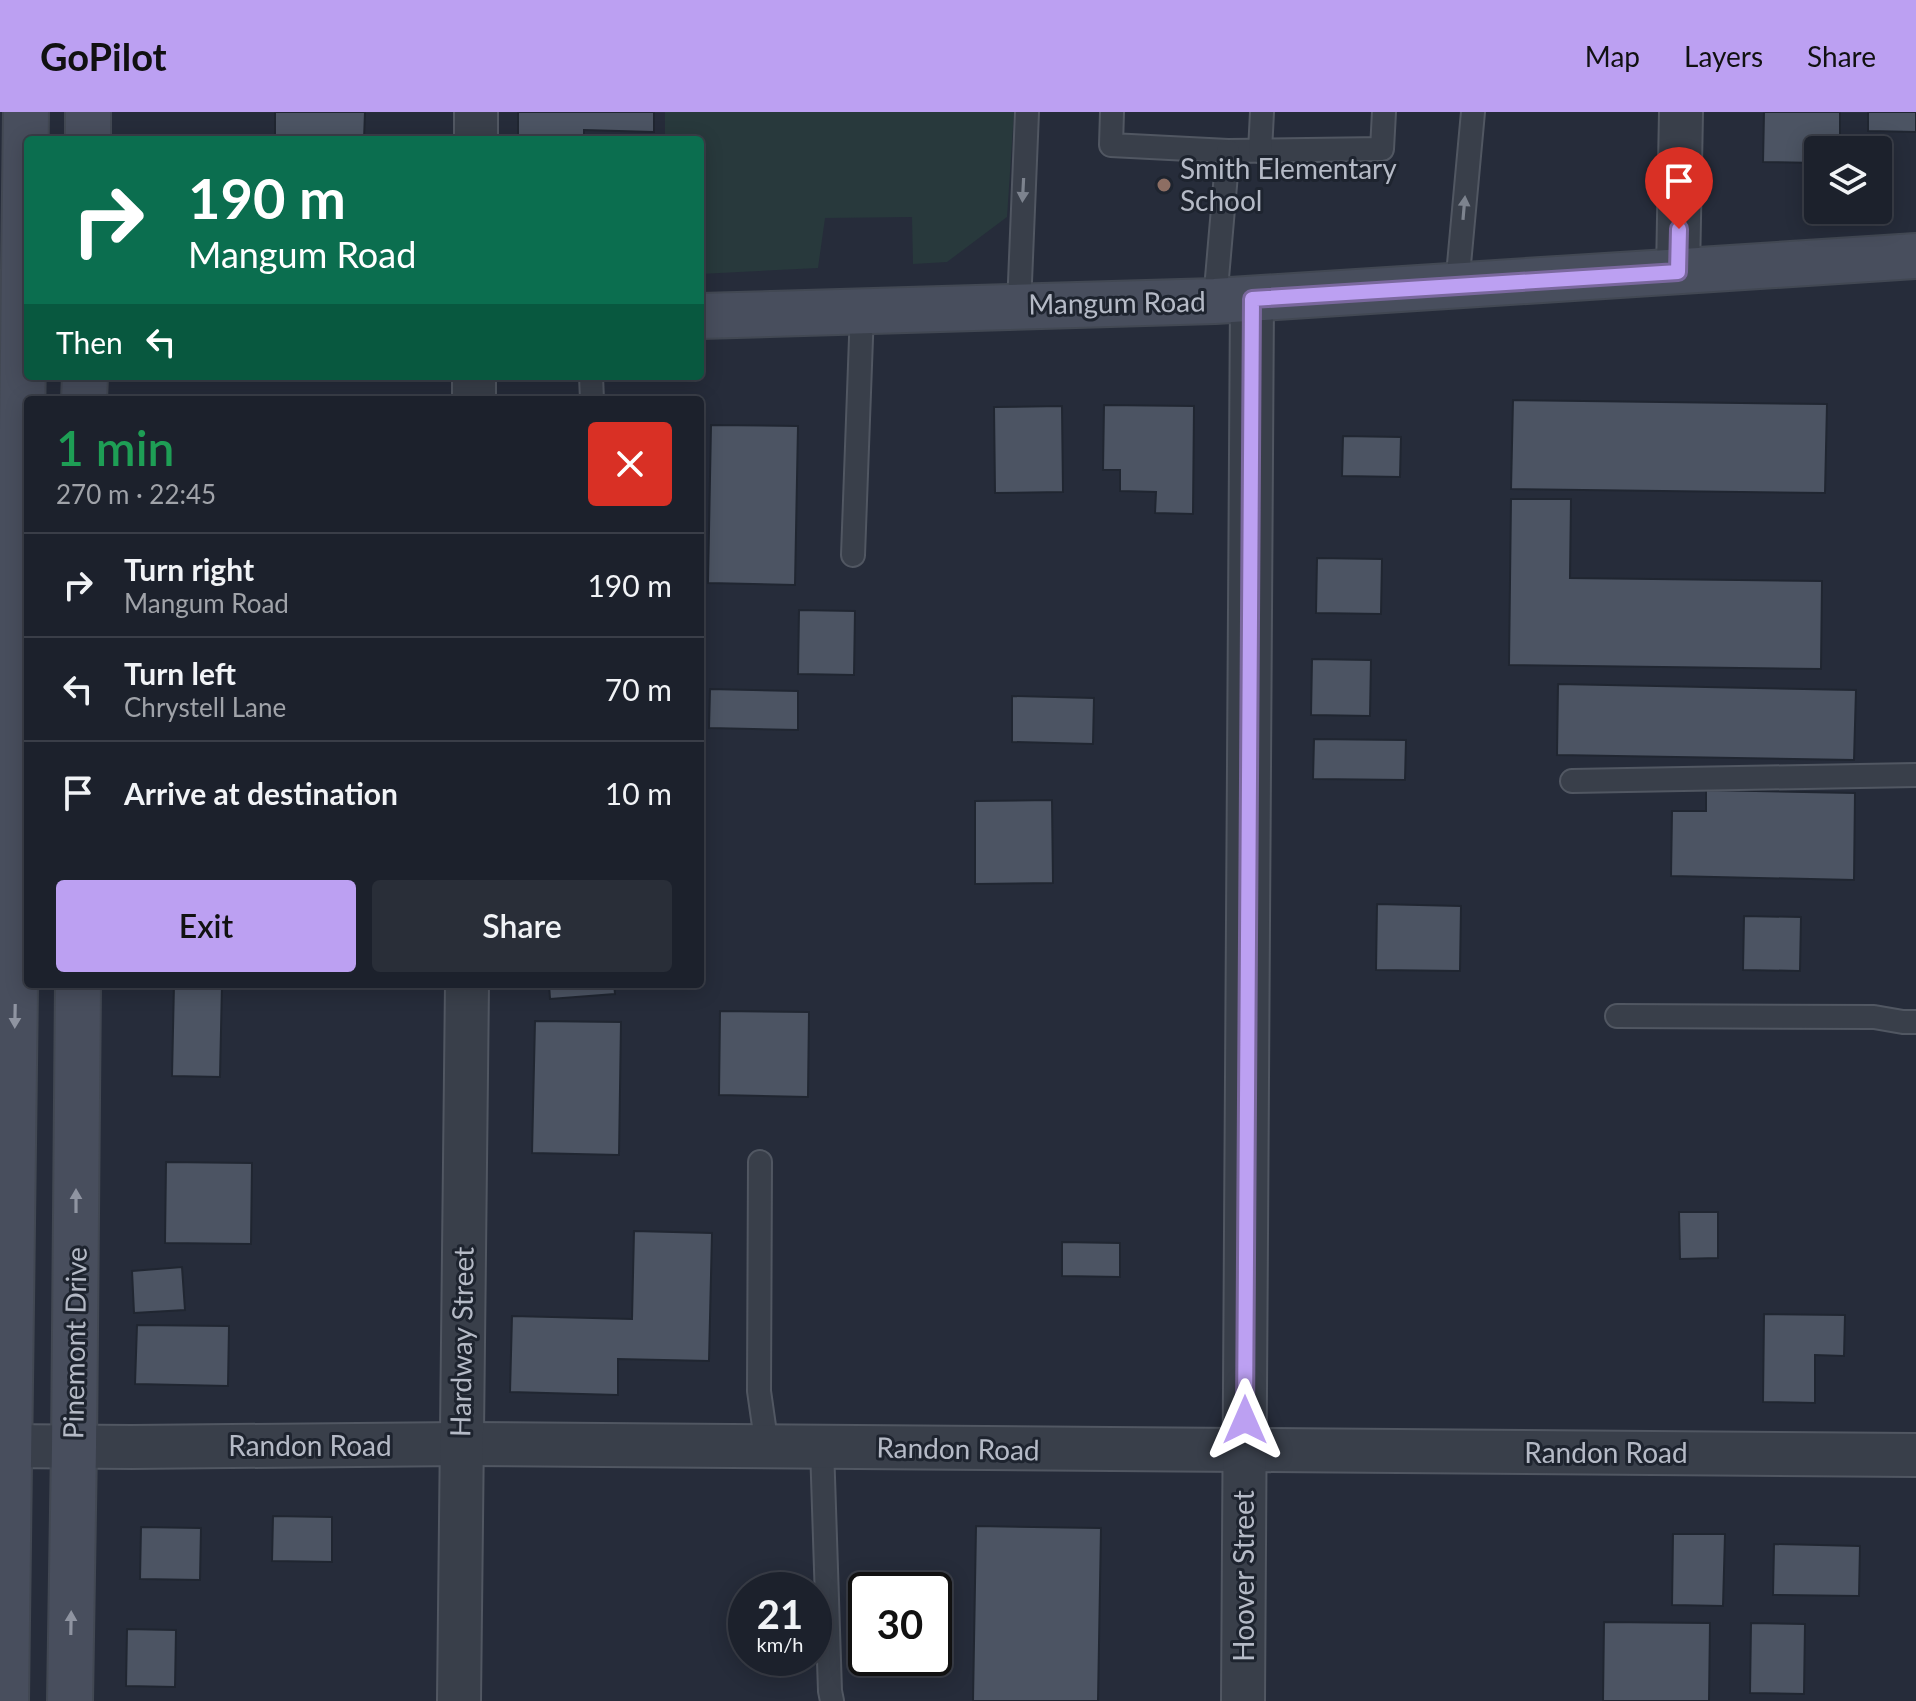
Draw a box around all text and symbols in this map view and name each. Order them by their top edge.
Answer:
text: GoPilot [40,33,167,79]
text: Map [1585,39,1640,73]
text: Layers [1684,39,1763,73]
text: Share [1807,39,1876,73]
map controls [1804,136,1892,224]
button: layers [1804,136,1892,224]
pin [1645,147,1713,229]
place label: Smith Elementary School [1180,151,1397,217]
icon: arrive [1657,159,1701,203]
text: 190 m [188,164,346,231]
icon: right [56,168,160,272]
marker: Smith Elementary School [1155,176,1173,194]
one-way arrow [1017,178,1030,203]
one-way arrow [1458,195,1471,220]
text: Mangum Road [188,232,416,276]
street label: Mangum Road [1028,283,1206,321]
icon: left [139,320,183,364]
text: Then [56,324,123,360]
text: 1 min [56,419,174,476]
button: close [588,422,672,506]
text: 270 m · 22:45 [56,478,216,510]
text: Turn right [124,551,254,587]
icon: right [56,563,100,607]
text: 190 m [587,567,672,603]
text: Mangum Road [124,587,289,619]
text: Turn left [124,655,236,691]
icon: left [56,667,100,711]
text: 70 m [605,671,672,707]
text: Chrystell Lane [124,691,286,723]
icon: arrive [56,771,100,815]
text: Arrive at destination [124,775,398,811]
text: 10 m [605,775,672,811]
button: Exit [56,880,356,972]
button: Share [372,880,672,972]
one-way arrow [9,1004,21,1029]
one-way arrow [70,1188,83,1213]
street label: Pinemont Drive [55,1247,93,1439]
street label: Hardway Street [442,1247,480,1437]
position arrow [1203,1378,1287,1462]
street label: Randon Road [228,1428,392,1462]
street label: Randon Road [876,1430,1040,1466]
street label: Randon Road [1524,1435,1688,1469]
street label: Hoover Street [1226,1490,1260,1662]
speed limit sign: 30 [848,1572,952,1676]
text: 21 [757,1590,803,1638]
one-way arrow [65,1610,78,1635]
text: km/h [757,1632,803,1656]

